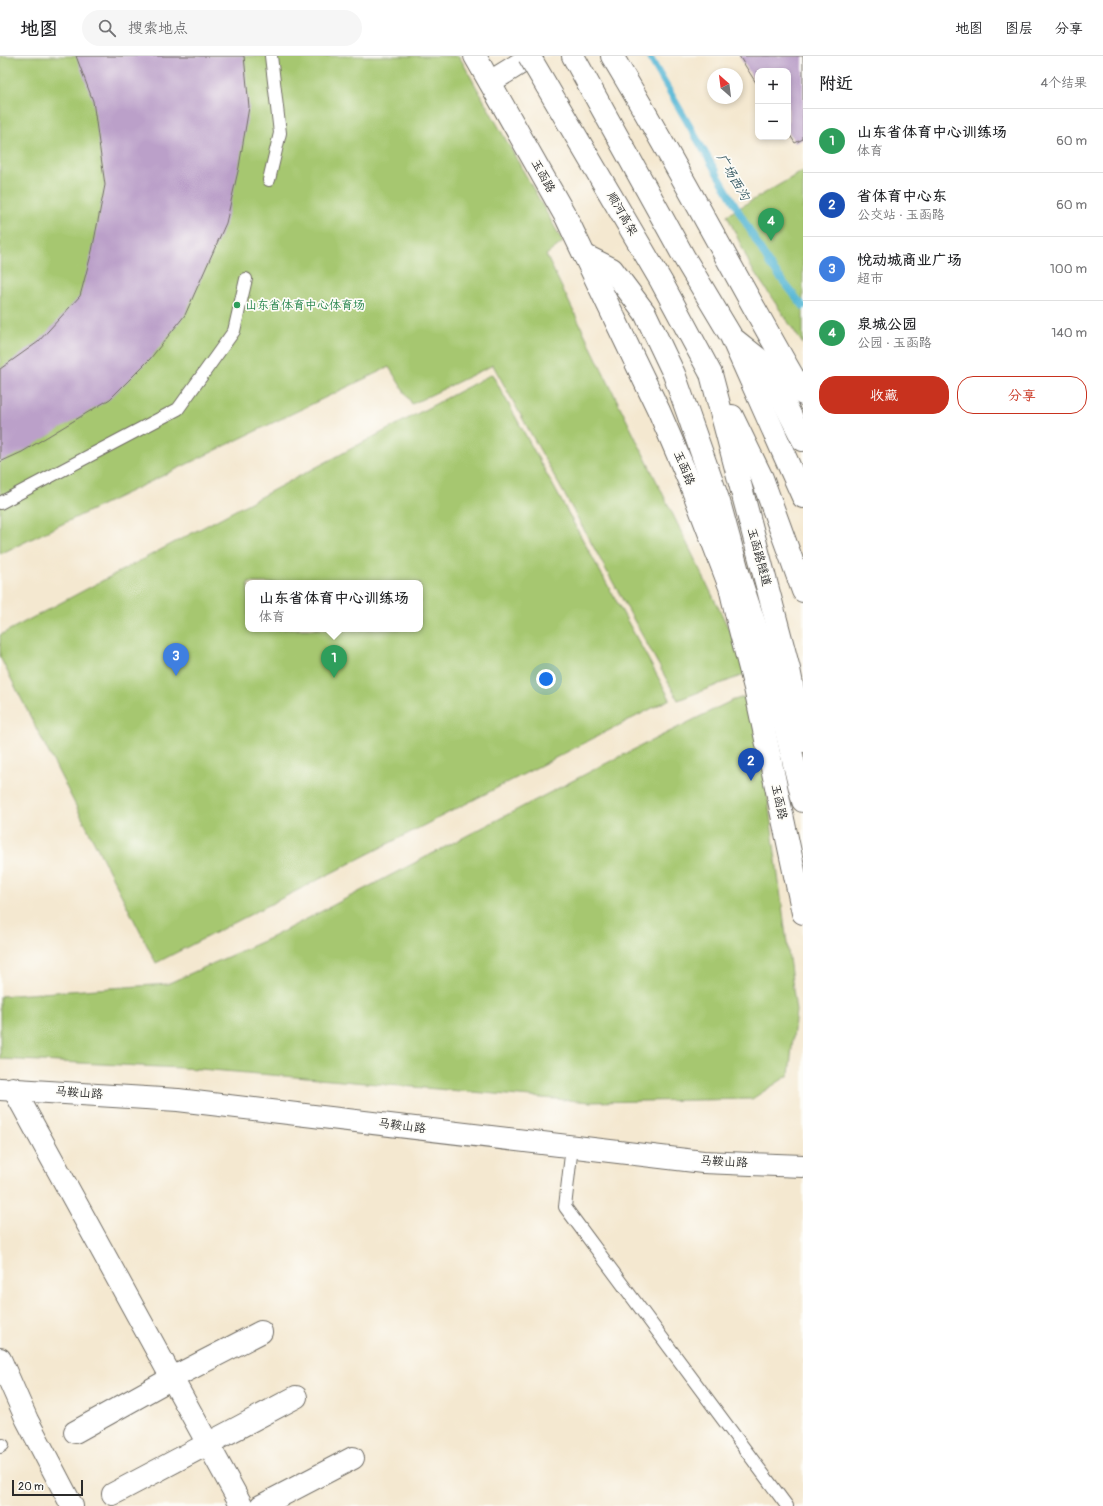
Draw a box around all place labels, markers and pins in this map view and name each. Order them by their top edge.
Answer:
pin: 4 [758,208,784,241]
place label: 山东省体育中心体育场 [245,298,365,313]
marker: 山东省体育中心体育场 [232,300,242,310]
pin: 3 [163,643,189,676]
pin: 1 [321,645,347,678]
pin: 2 [738,748,764,781]

